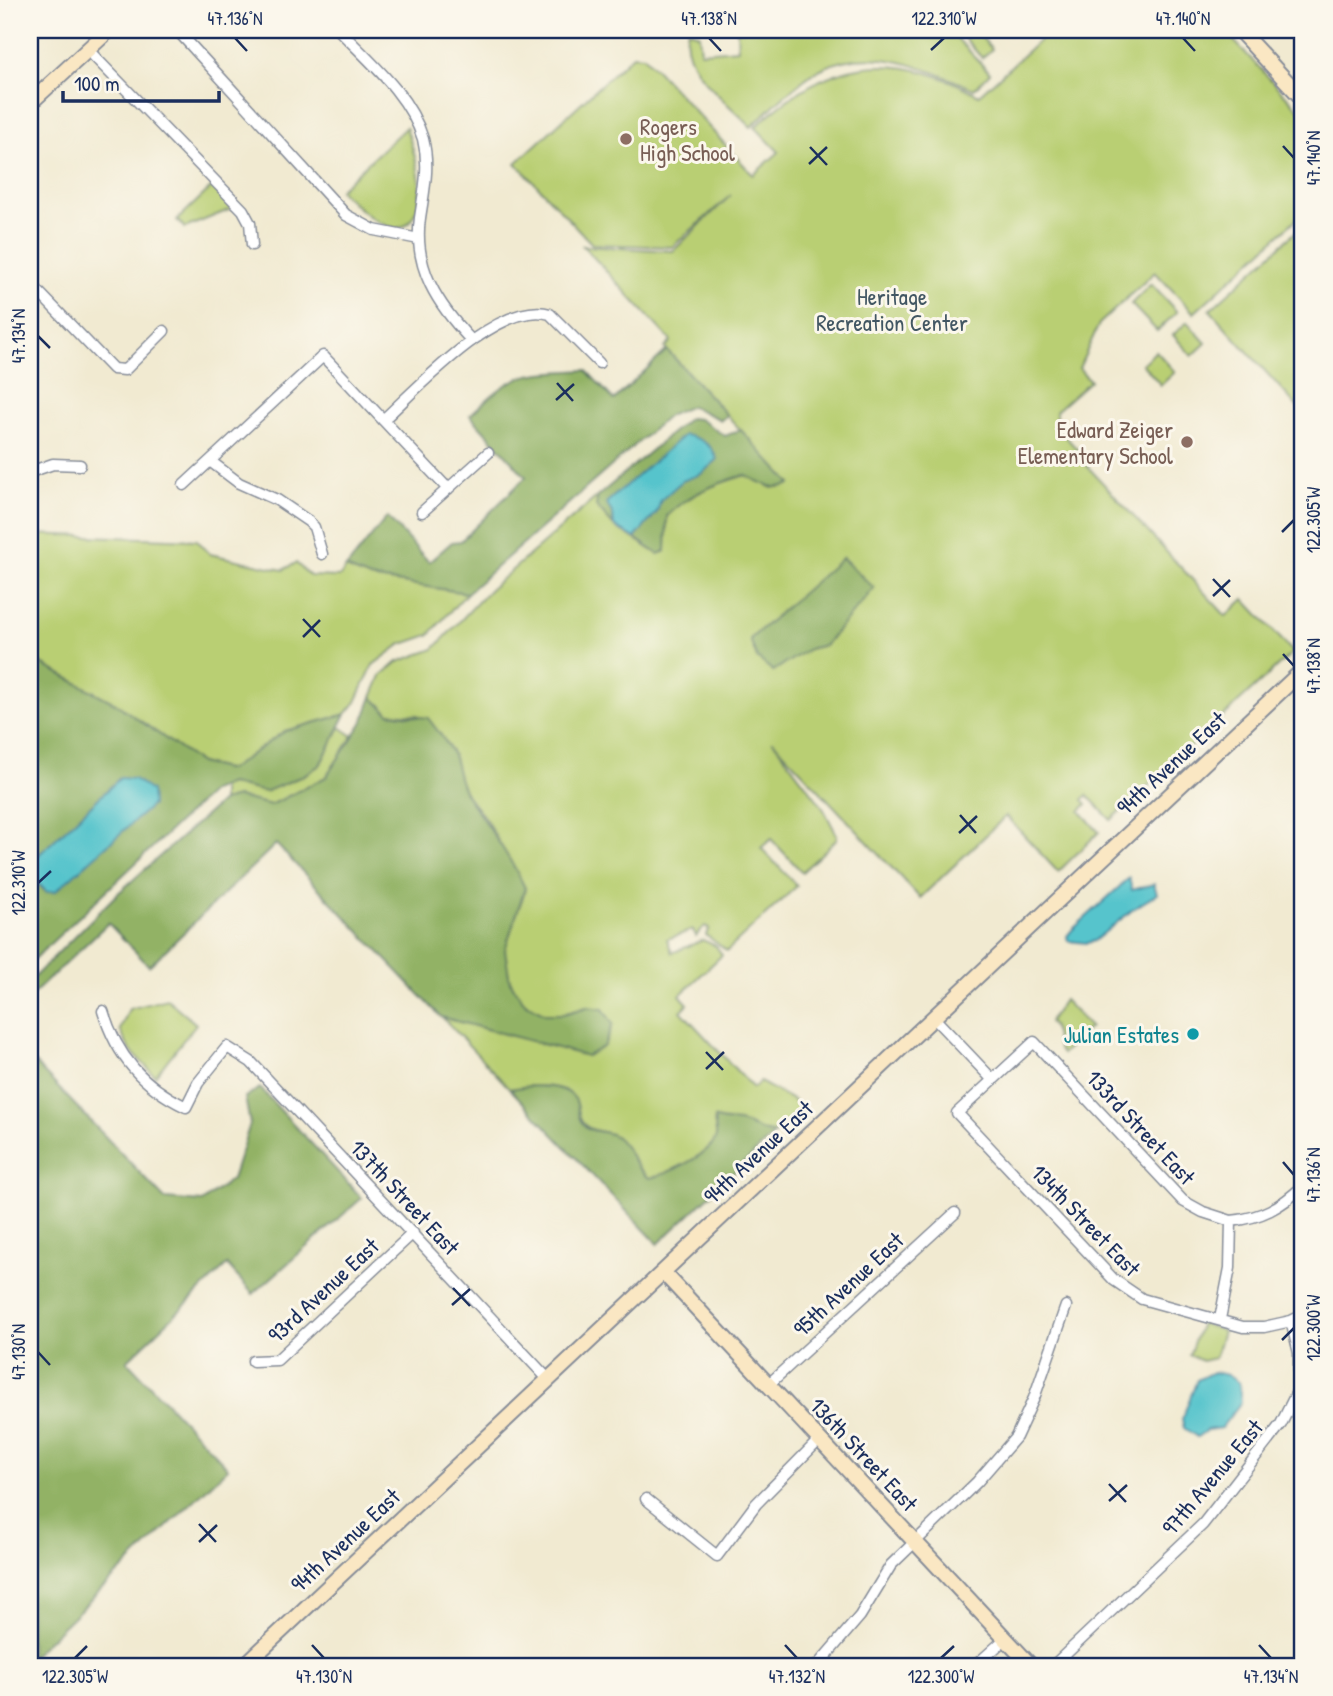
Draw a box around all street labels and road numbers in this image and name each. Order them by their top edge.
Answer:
street label: 94th Avenue East [1109,703,1233,822]
street label: 133rd Street East [1080,1063,1203,1192]
street label: 94th Avenue East [696,1092,820,1211]
street label: 137th Street East [343,1132,467,1262]
street label: 134th Street East [1025,1157,1148,1284]
street label: 95th Avenue East [786,1224,911,1343]
street label: 93rd Avenue East [261,1230,386,1350]
street label: 136th Street East [803,1390,926,1519]
street label: 97th Avenue East [1154,1412,1270,1541]
street label: 94th Avenue East [283,1480,407,1599]

